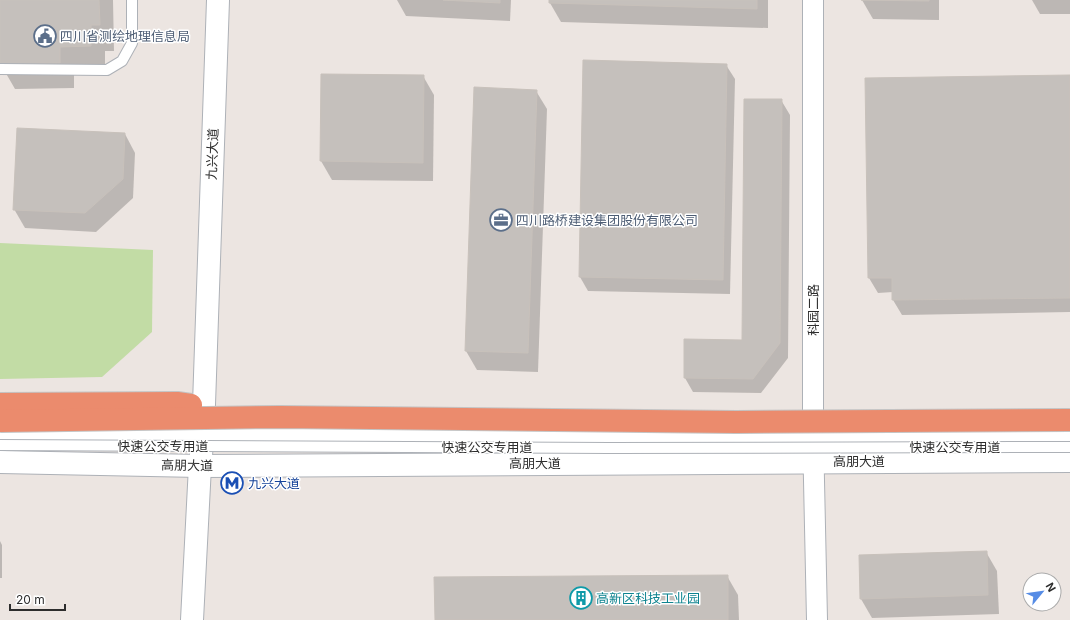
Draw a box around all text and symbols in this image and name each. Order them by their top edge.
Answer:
public building icon: 四川省测绘地理信息局 [32,23,58,49]
place label: 四川省测绘地理信息局 [60,28,190,44]
street label: 九兴大道 [203,128,221,180]
office icon: 四川路桥建设集团股份有限公司 [488,207,514,233]
place label: 四川路桥建设集团股份有限公司 [516,212,698,228]
street label: 科园二路 [805,284,821,336]
street label: 快速公交专用道 [117,438,209,454]
street label: 快速公交专用道 [441,439,533,455]
street label: 快速公交专用道 [909,439,1001,455]
street label: 高朋大道 [833,453,885,469]
street label: 高朋大道 [509,455,561,471]
street label: 高朋大道 [161,457,213,473]
metro station icon: 九兴大道 [219,470,245,496]
place label: 九兴大道 [248,475,300,491]
north arrow [1022,572,1062,612]
text: N [1043,580,1059,594]
building icon: 高新区科技工业园 [568,585,594,611]
scale bar [10,586,65,612]
place label: 高新区科技工业园 [596,590,700,606]
text: 20 m [16,592,45,607]

